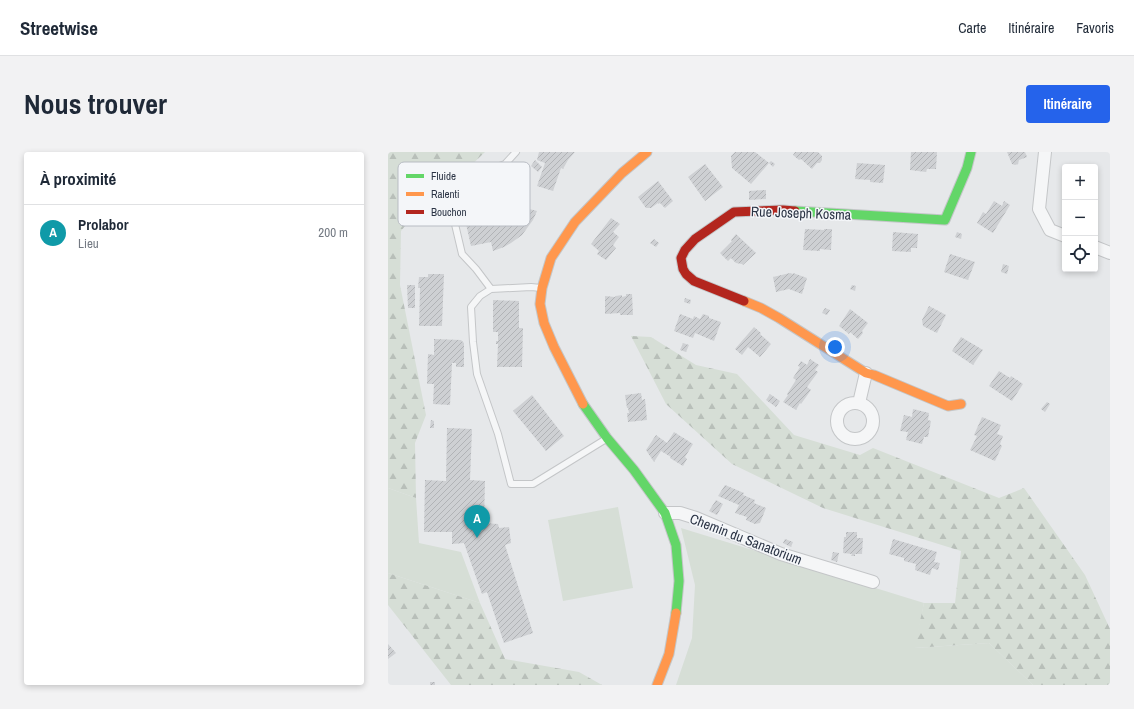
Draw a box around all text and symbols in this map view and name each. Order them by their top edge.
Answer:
text: Streetwise [20,15,98,41]
text: Carte [958,19,986,37]
text: Itinéraire [1008,19,1054,37]
text: Favoris [1076,19,1114,37]
text: Nous trouver [24,85,167,123]
button: Itinéraire [1026,85,1110,123]
legend [398,162,530,226]
map controls [1062,164,1098,272]
button: + [1062,164,1098,200]
text: À proximité [40,167,116,190]
text: Fluide [431,169,456,183]
text: Ralenti [431,187,460,201]
button: − [1062,200,1098,236]
street label: Rue Joseph Kosma [751,202,852,224]
text: Bouchon [431,205,467,219]
text: Prolabor [78,214,129,235]
text: A [49,224,57,241]
text: 200 m [318,224,348,241]
text: Lieu [78,235,99,252]
button: locate [1062,236,1098,272]
your location [825,337,845,357]
pin: A [464,505,490,538]
street label: Chemin du Sanatorium [687,509,805,569]

